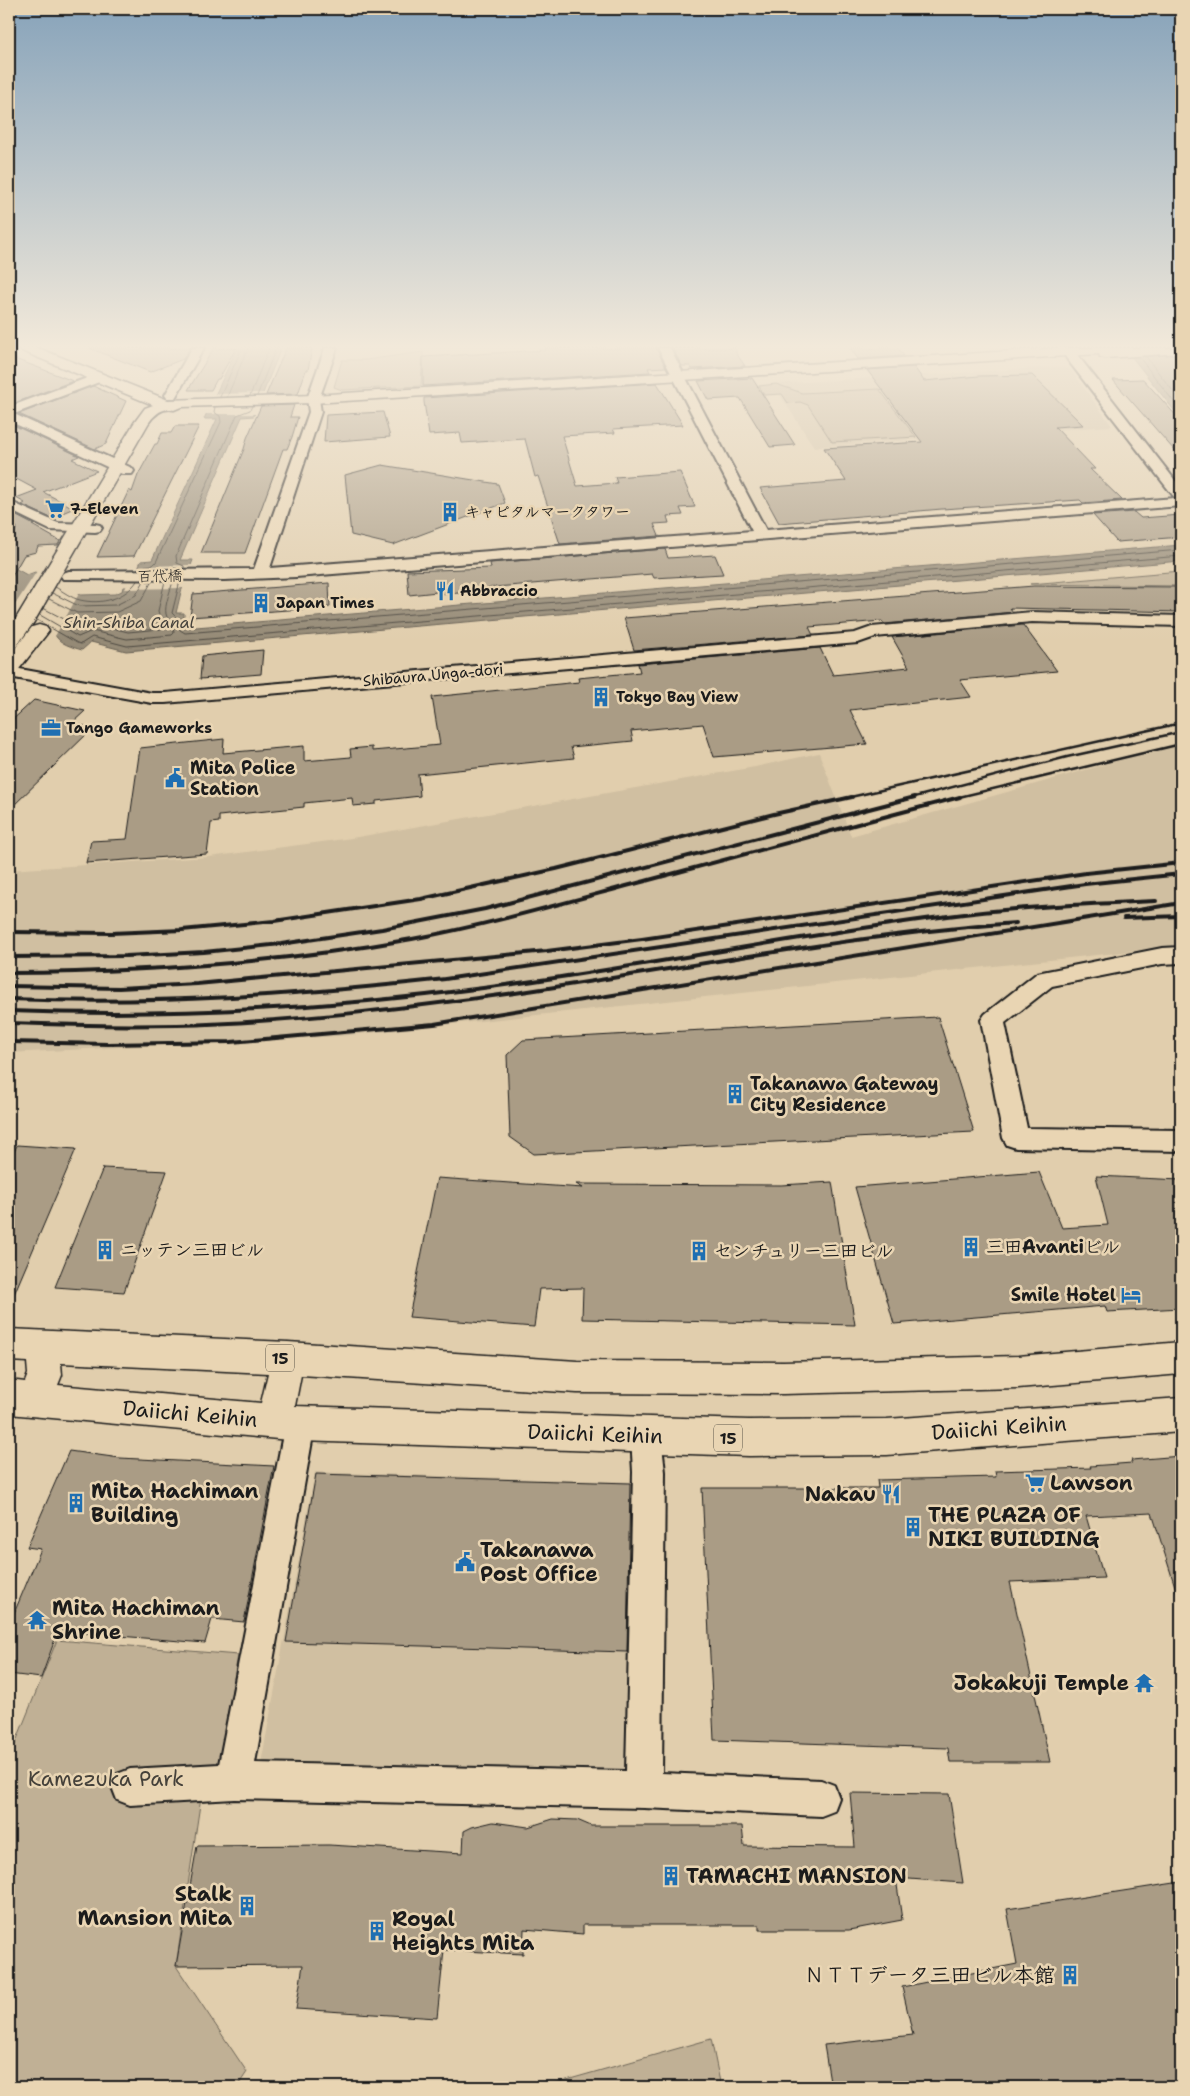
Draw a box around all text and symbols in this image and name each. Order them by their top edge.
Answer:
supermarket icon: 7-Eleven [44,498,66,520]
place label: 7-Eleven [70,499,139,519]
building icon: キャピタルマークタワー [439,501,461,523]
place label: キャピタルマークタワー [465,502,630,522]
street label: 百代橋 [137,566,183,586]
restaurant icon: Abbraccio [434,580,456,602]
place label: Abbraccio [460,581,538,601]
building icon: Japan Times [250,592,272,614]
place label: Japan Times [276,593,375,613]
water label: Shin-Shiba Canal [63,612,195,633]
street label: Shibaura Unga-dori [362,659,504,691]
building icon: Tokyo Bay View [590,686,612,708]
place label: Tokyo Bay View [616,687,739,707]
office icon: Tango Gameworks [40,717,62,739]
place label: Tango Gameworks [66,718,212,738]
place label: Mita Police Station [190,756,296,801]
public building icon: Mita Police Station [164,767,186,789]
place label: Takanawa Gateway City Residence [750,1072,939,1117]
building icon: Takanawa Gateway City Residence [724,1083,746,1105]
place label: 三田Avantiビル [986,1235,1120,1259]
building icon: 三田Avantiビル [960,1236,982,1258]
place label: ニッテン三田ビル [120,1238,264,1262]
building icon: ニッテン三田ビル [94,1239,116,1261]
place label: センチュリー三田ビル [714,1239,893,1263]
building icon: センチュリー三田ビル [688,1240,710,1262]
place label: Smile Hotel [1011,1283,1116,1307]
hotel icon: Smile Hotel [1120,1284,1142,1306]
road number: 15 [266,1345,294,1372]
street label: Daiichi Keihin [121,1394,259,1434]
street label: Daiichi Keihin [930,1409,1068,1447]
street label: Daiichi Keihin [527,1418,663,1450]
road number: 15 [714,1425,742,1452]
place label: Lawson [1050,1469,1133,1497]
supermarket icon: Lawson [1024,1472,1046,1494]
place label: Mita Hachiman Building [91,1477,259,1529]
place label: Nakau [805,1480,876,1508]
restaurant icon: Nakau [880,1483,902,1505]
building icon: Mita Hachiman Building [65,1492,87,1514]
place label: THE PLAZA OF NIKI BUILDING [928,1501,1100,1553]
building icon: THE PLAZA OF NIKI BUILDING [902,1516,924,1538]
place label: Takanawa Post Office [480,1536,598,1588]
public building icon: Takanawa Post Office [454,1551,476,1573]
place label: Mita Hachiman Shrine [52,1594,220,1646]
temple icon: Mita Hachiman Shrine [26,1609,48,1631]
place label: Jokakuji Temple [954,1669,1129,1697]
temple icon: Jokakuji Temple [1133,1672,1155,1694]
park label: Kamezuka Park [28,1765,184,1793]
place label: TAMACHI MANSION [686,1862,907,1890]
building icon: TAMACHI MANSION [660,1865,682,1887]
place label: Stalk Mansion Mita [78,1880,233,1932]
building icon: Stalk Mansion Mita [236,1895,258,1917]
place label: Royal Heights Mita [392,1905,535,1957]
building icon: Royal Heights Mita [366,1920,388,1942]
place label: ＮＴＴデータ三田ビル本館 [804,1961,1055,1989]
building icon: ＮＴＴデータ三田ビル本館 [1059,1964,1081,1986]

